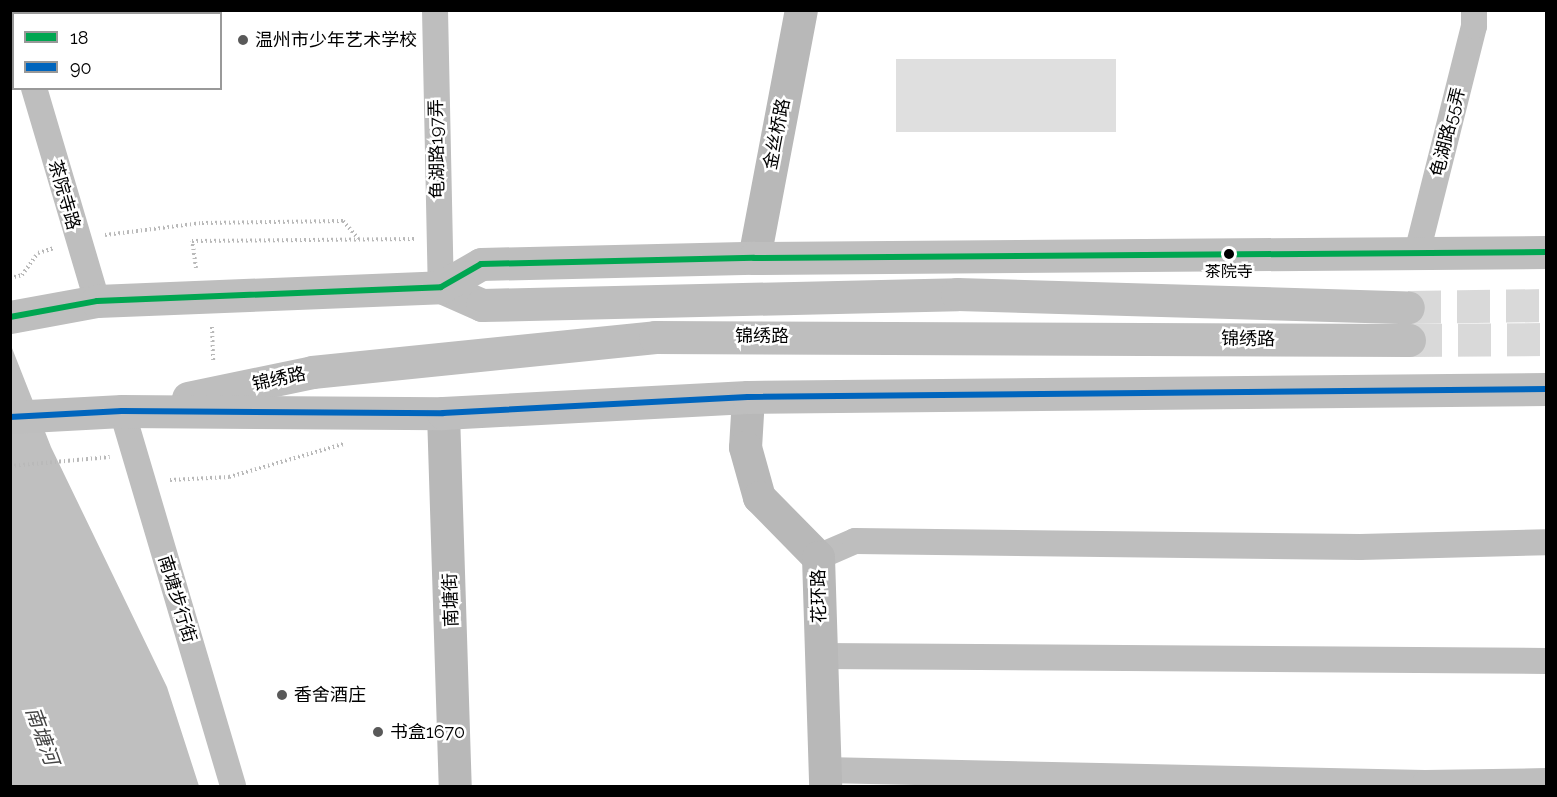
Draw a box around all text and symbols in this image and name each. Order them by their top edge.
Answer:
legend [12,12,222,90]
text: 18 [70,27,88,48]
place label: 温州市少年艺术学校 [255,29,417,51]
marker: 温州市少年艺术学校 [236,33,250,47]
text: 90 [70,57,92,78]
street label: 龟湖路55弄 [1426,85,1470,179]
street label: 金丝桥路 [760,97,794,171]
street label: 龟湖路197弄 [425,99,449,199]
street label: 茶院寺路 [44,157,84,233]
marker: 茶院寺 [1223,248,1235,260]
place label: 茶院寺 [1205,262,1253,282]
street label: 锦绣路 [735,325,789,347]
street label: 锦绣路 [1221,328,1275,350]
street label: 锦绣路 [250,363,308,395]
street label: 南塘步行街 [154,553,200,645]
street label: 花环路 [808,569,830,623]
street label: 南塘街 [439,573,463,627]
place label: 香舍酒庄 [294,684,366,706]
marker: 香舍酒庄 [275,688,289,702]
water label: 南塘河 [20,704,64,768]
place label: 书盒1670 [390,721,465,743]
marker: 书盒1670 [371,725,385,739]

